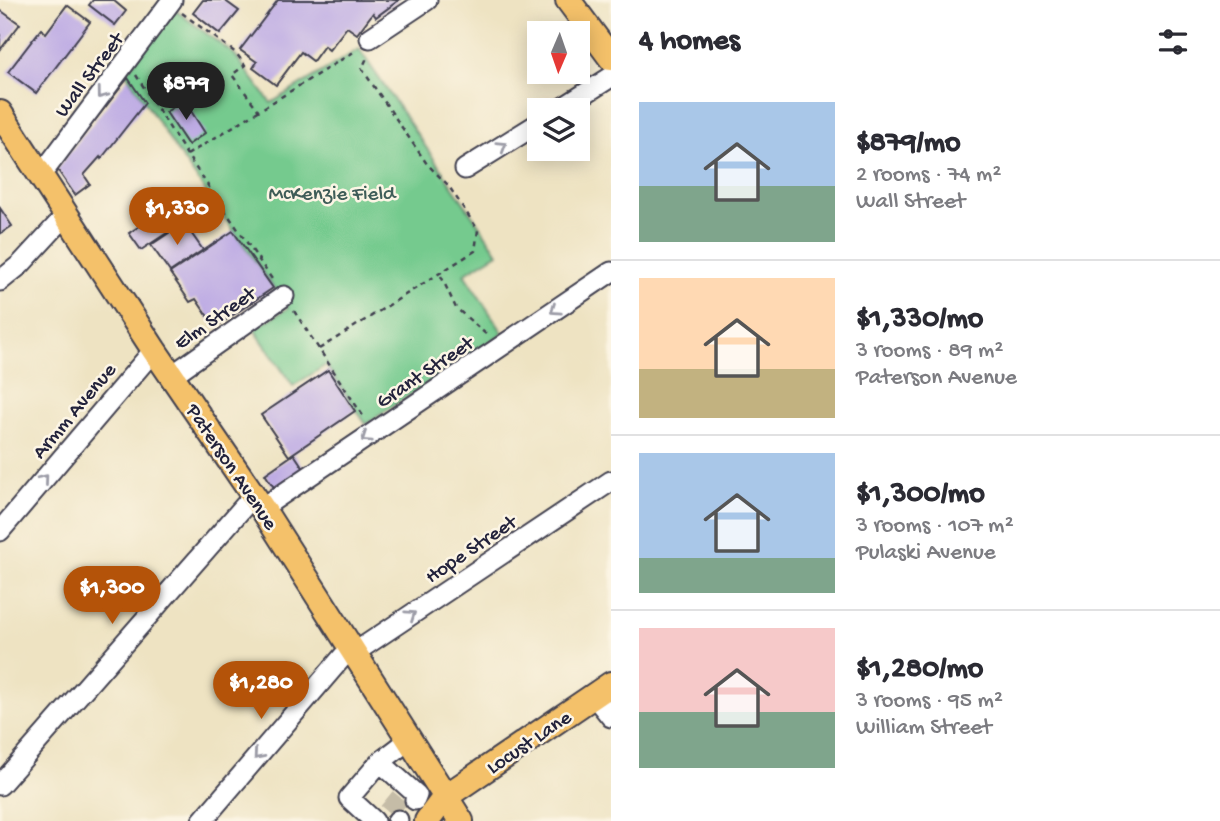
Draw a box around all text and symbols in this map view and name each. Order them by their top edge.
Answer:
north arrow [527,21,590,84]
map controls [527,21,590,161]
icon: filters [1154,23,1192,61]
text: 4 homes [639,25,740,60]
street label: Wall Street [51,27,132,123]
pin: $879 [145,62,227,122]
text: $879 [163,71,209,98]
one-way arrow [97,86,110,99]
button: layers [527,98,590,161]
text: $879/mo [856,127,961,162]
icon: home [695,130,779,214]
one-way arrow [494,142,507,155]
text: 2 rooms · 74 m² [856,162,1001,189]
park label: McKenzie Field [269,183,397,208]
pin: $1,330 [120,188,234,247]
text: Wall Street [856,189,965,216]
text: $1,330 [145,196,209,223]
street label: Elm Street [171,281,263,357]
one-way arrow [549,302,562,315]
text: $1,330/mo [856,303,983,338]
icon: home [695,306,779,390]
street label: Grant Street [373,331,481,416]
text: 3 rooms · 89 m² [856,338,1003,365]
street label: Armm Avenue [28,358,124,465]
text: Paterson Avenue [856,365,1017,392]
street label: Paterson Avenue [178,399,282,537]
one-way arrow [361,429,374,442]
one-way arrow [36,474,48,487]
text: $1,300/mo [856,478,985,513]
icon: home [695,481,779,565]
street label: Hope Street [421,510,524,591]
text: 3 rooms · 107 m² [856,513,1014,540]
text: Pulaski Avenue [856,540,996,567]
pin: $1,300 [55,566,169,626]
text: $1,300 [80,575,144,602]
one-way arrow [403,611,416,624]
text: $1,280/mo [856,653,983,688]
icon: home [695,656,779,740]
pin: $1,280 [204,662,318,721]
text: $1,280 [229,670,293,697]
text: 3 rooms · 95 m² [856,688,1003,715]
street label: Locust Lane [483,706,578,781]
text: William Street [856,715,992,742]
one-way arrow [254,747,266,760]

